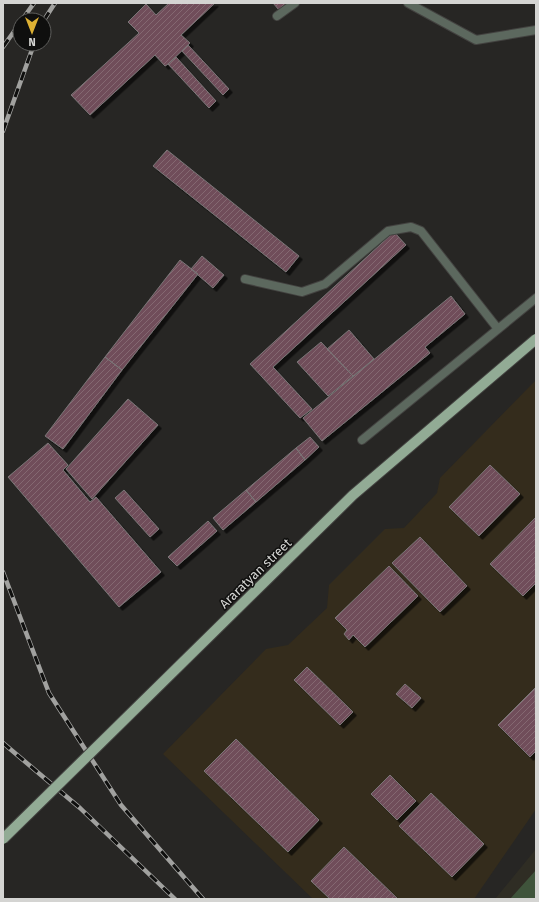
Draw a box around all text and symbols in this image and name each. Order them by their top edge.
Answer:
north arrow [12,12,52,52]
text: N [28,35,36,48]
street label: Araratyan street [216,535,295,611]

